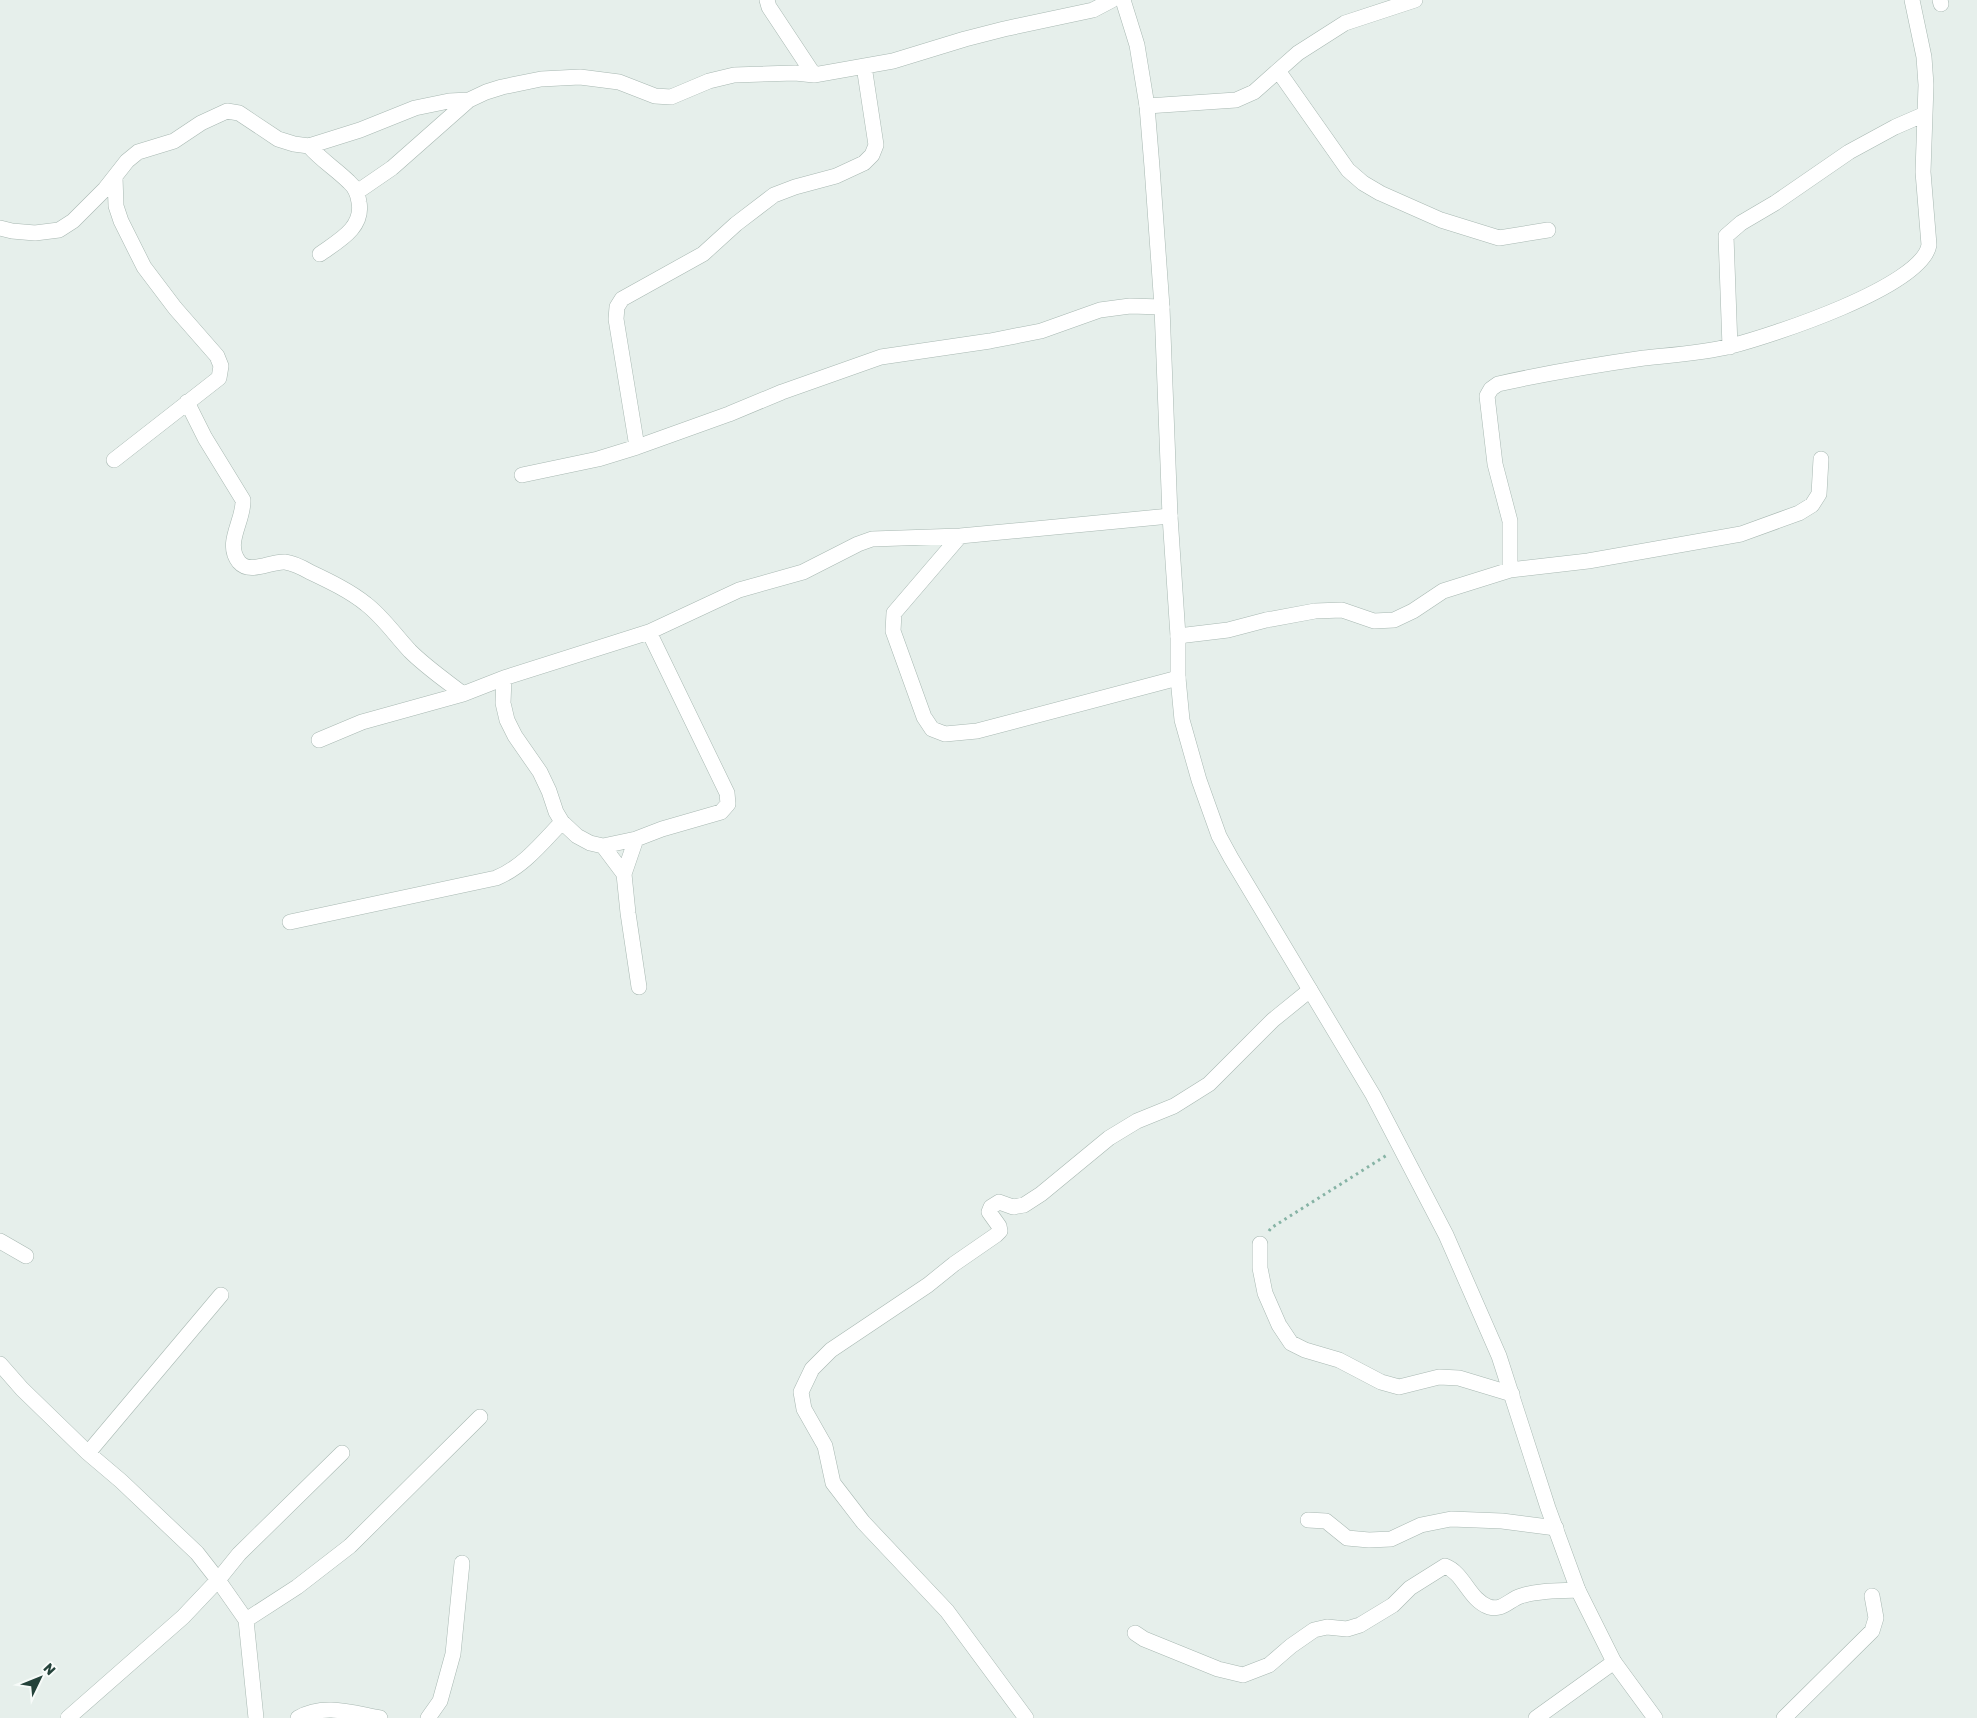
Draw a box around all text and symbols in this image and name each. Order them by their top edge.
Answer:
north arrow [15,1653,65,1703]
text: N [39,1660,59,1679]

